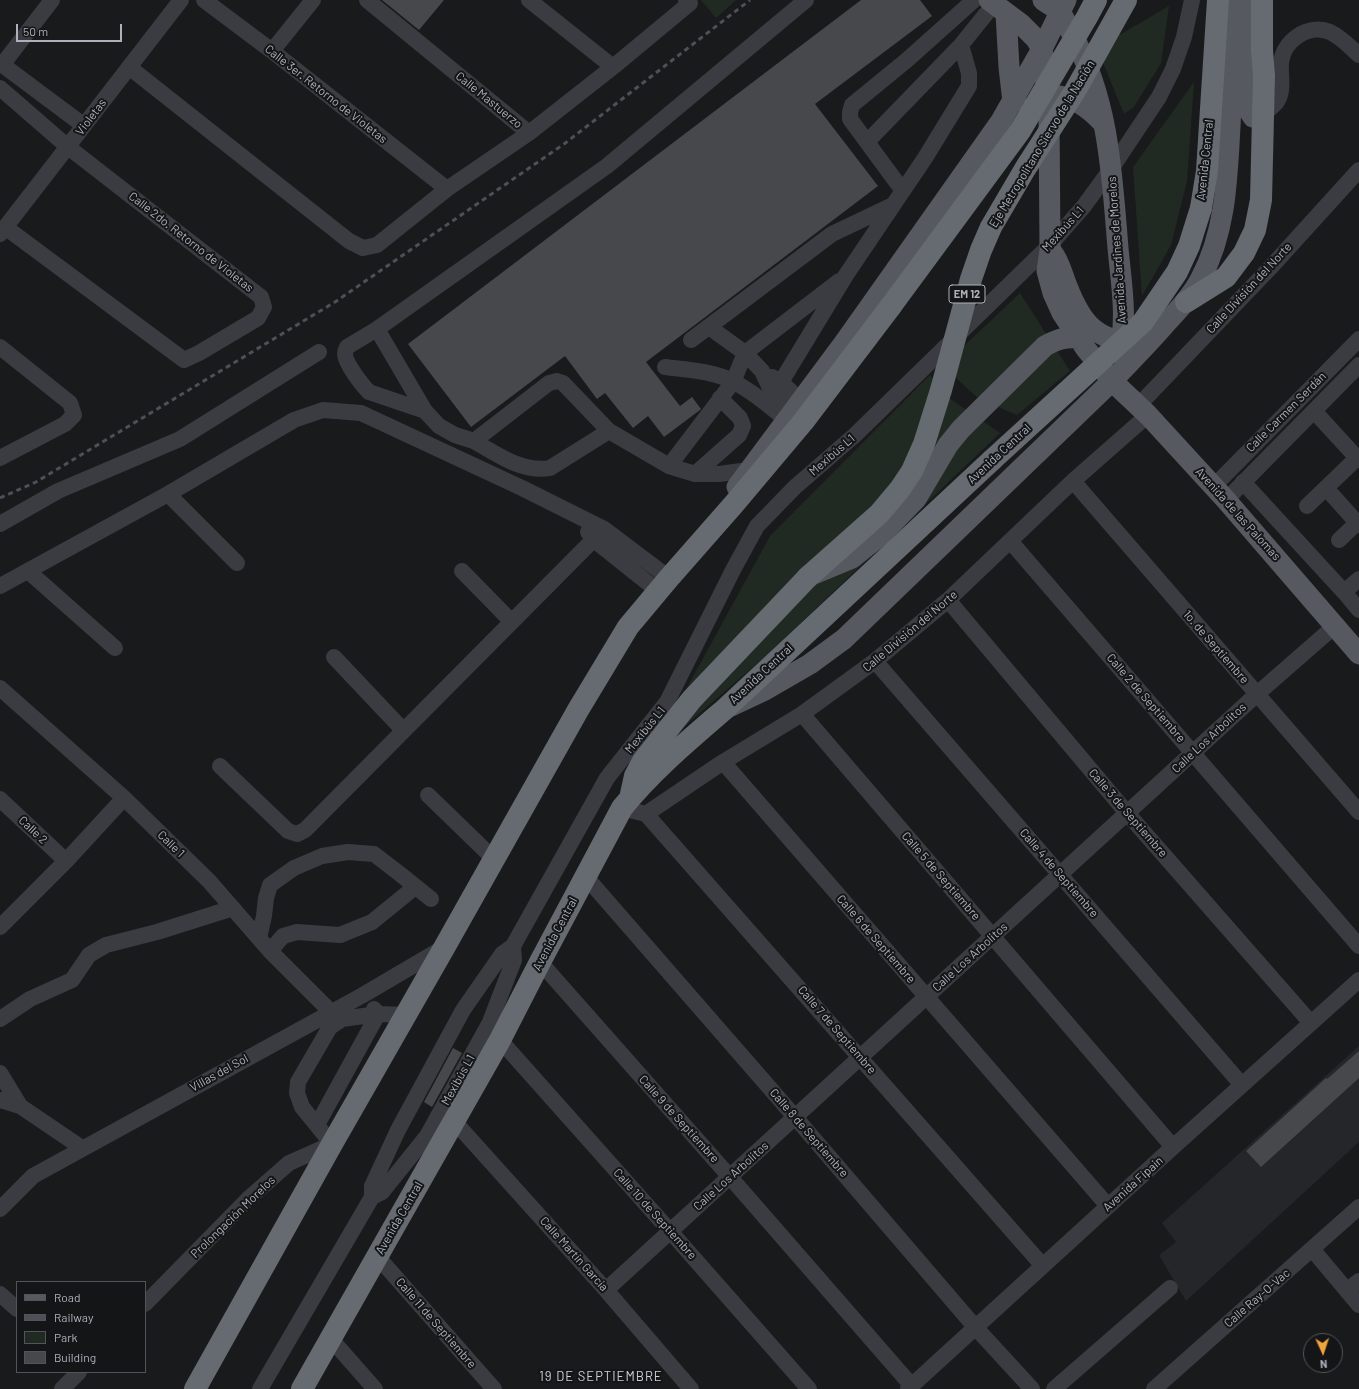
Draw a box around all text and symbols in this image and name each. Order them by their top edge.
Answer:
scale bar [18,16,124,42]
text: 50 m [23,24,48,38]
street label: Calle 3er. Retorno de Violetas [262,42,390,146]
street label: Eje Metropolitano Siervo de la Nación [986,58,1098,230]
street label: Calle Mastuerzo [453,69,525,131]
street label: Violetas [73,96,109,138]
street label: Avenida Central [1194,119,1216,201]
street label: Avenida Jardines de Morelos [1105,176,1129,324]
street label: Calle 2do. Retorno de Violetas [126,189,256,295]
street label: Mexibús L1 [1039,203,1087,255]
street label: Calle División del Norte [1203,240,1295,336]
road number: EM 12 [949,285,985,303]
street label: Calle Carmen Serdán [1243,369,1329,455]
street label: Avenida Central [964,421,1034,487]
street label: Mexibús L1 [806,431,858,479]
street label: Avenida de las Palomas [1192,465,1284,563]
street label: Calle División del Norte [860,587,960,675]
street label: 1o. de Septiembre [1180,607,1252,687]
street label: Avenida Central [726,641,796,707]
street label: Calle 2 de Septiembre [1104,651,1188,745]
street label: Calle Los Arbolitos [1169,700,1249,776]
street label: Mexibús L1 [622,704,668,756]
street label: Calle 3 de Septiembre [1086,766,1170,860]
street label: Calle 2 [16,813,50,847]
street label: Calle 4 de Septiembre [1016,826,1102,920]
street label: Calle 1 [155,828,187,860]
street label: Calle 5 de Septiembre [899,829,983,923]
street label: Calle 6 de Septiembre [834,892,918,986]
street label: Avenida Central [530,895,580,973]
street label: Calle Los Arbolitos [929,919,1011,995]
street label: Calle 7 de Septiembre [795,983,879,1077]
street label: Villas del Sol [187,1051,251,1095]
street label: Mexibús L1 [438,1052,478,1108]
street label: Calle 9 de Septiembre [636,1072,722,1166]
street label: Calle 8 de Septiembre [767,1086,851,1180]
street label: Calle Los Arbolitos [690,1138,772,1214]
street label: Avenida Fipain [1100,1153,1166,1215]
street label: Calle 10 de Septiembre [610,1166,700,1262]
street label: Prolongación Morelos [188,1173,278,1261]
street label: Avenida Central [372,1179,426,1257]
street label: Calle Martín García [537,1214,611,1294]
street label: Calle Ray-O-Vac [1221,1266,1293,1330]
street label: Calle 11 de Septiembre [393,1275,479,1371]
legend [16,1281,146,1373]
text: Road [54,1290,81,1304]
text: Railway [54,1310,93,1324]
text: Park [54,1330,78,1344]
north arrow [1303,1333,1343,1373]
text: Building [54,1350,96,1364]
text: N [1320,1358,1328,1371]
district label: 19 DE SEPTIEMBRE [539,1369,663,1385]

